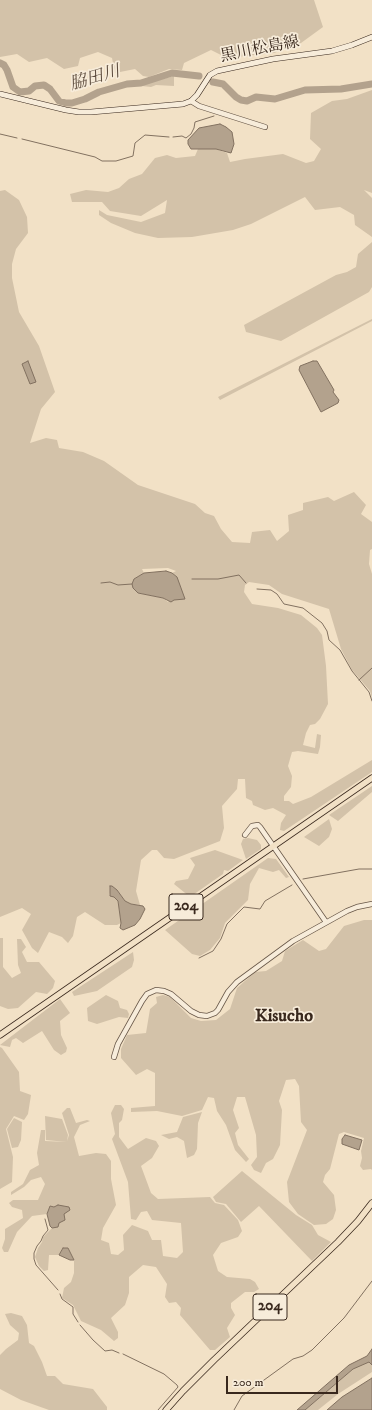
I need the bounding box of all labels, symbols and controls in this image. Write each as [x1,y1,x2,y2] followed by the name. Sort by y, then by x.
[219,33,301,67] street label: 黒川松島線
[68,62,122,96] water label: 脇田川
[169,894,203,920] road number: 204
[255,1006,313,1028] district label: Kisucho
[253,1294,287,1320] road number: 204
[228,1368,340,1394] scale bar
[233,1375,263,1390] text: 200 m

